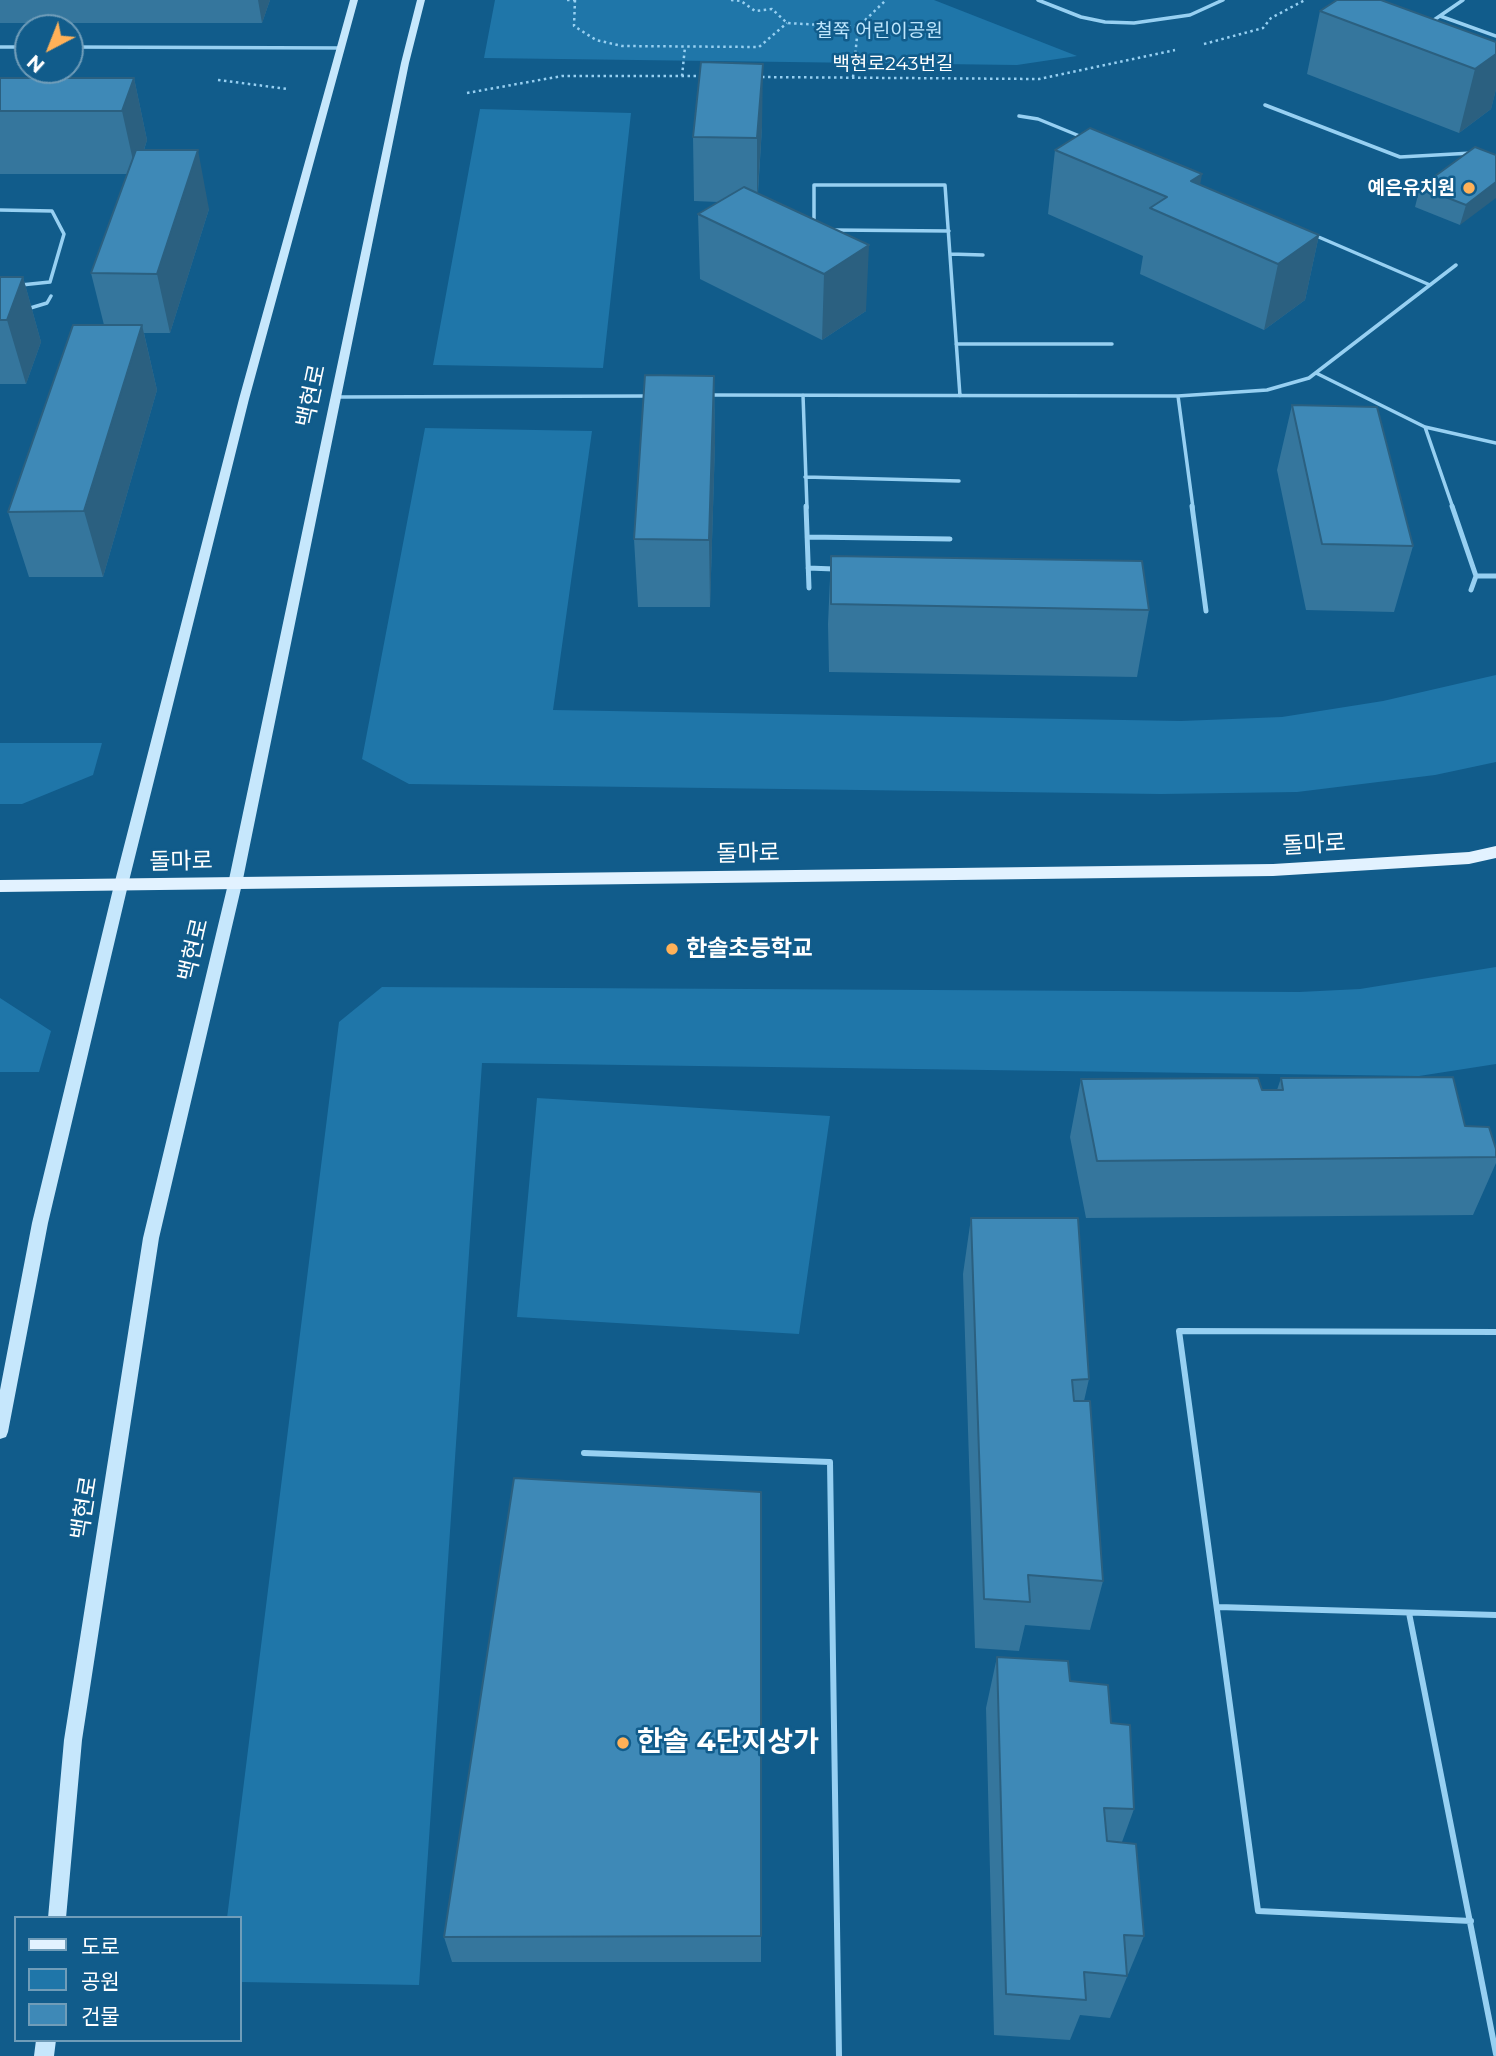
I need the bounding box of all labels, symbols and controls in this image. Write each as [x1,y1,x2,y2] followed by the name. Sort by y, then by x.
[14,14,84,84] north arrow
[815,20,943,42] park label: 철쭉 어린이공원
[23,50,49,77] text: N
[833,53,953,75] street label: 백현로243번길
[1368,177,1455,199] place label: 예은유치원
[1461,180,1477,196] marker: 예은유치원
[292,362,332,430] street label: 백현로
[1282,830,1346,860] street label: 돌마로
[716,840,780,868] street label: 돌마로
[149,848,213,876] street label: 돌마로
[173,916,215,984] street label: 백현로
[686,935,813,963] place label: 한솔초등학교
[664,941,680,957] marker: 한솔초등학교
[66,1474,104,1542] street label: 백현로
[637,1726,819,1760] place label: 한솔 4단지상가
[615,1735,631,1751] marker: 한솔 4단지상가
[14,1916,242,2042] legend
[81,1934,120,1959] text: 도로
[81,1969,120,1994] text: 공원
[81,2004,120,2029] text: 건물

